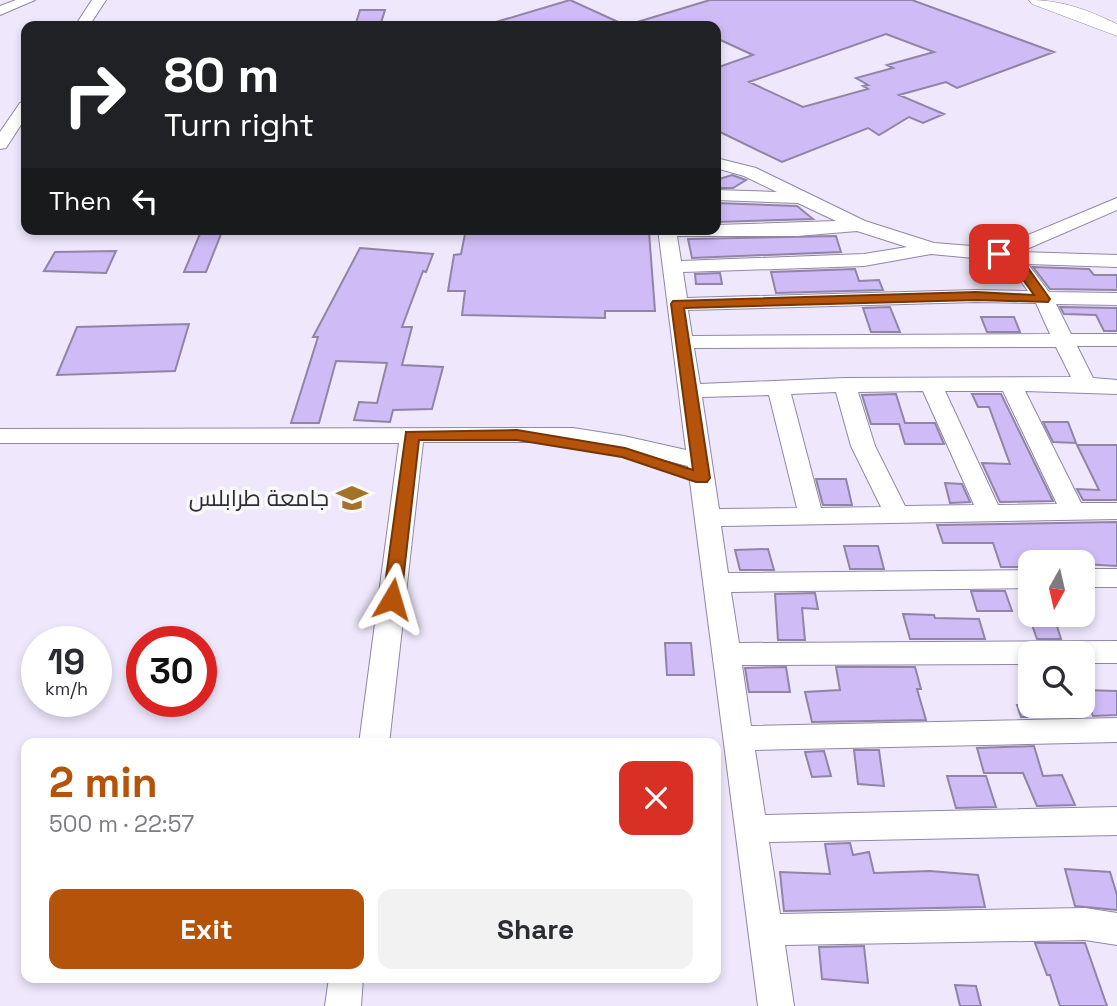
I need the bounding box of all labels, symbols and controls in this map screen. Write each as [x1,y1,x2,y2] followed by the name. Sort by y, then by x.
[164,44,279,106] text: 80 m
[49,49,140,140] icon: right
[164,105,314,145] text: Turn right
[126,182,164,220] icon: left
[49,184,112,218] text: Then
[969,224,1029,284] pin
[980,235,1018,273] icon: arrive
[335,481,369,515] school or university icon: جامعة طرابلس
[189,483,329,513] place label: جامعة طرابلس
[1018,550,1096,626] north arrow
[1018,550,1095,718] map controls
[355,562,429,636] position arrow
[126,626,217,717] speed limit sign: 30
[48,640,85,684] text: 19
[1018,641,1095,718] button: search
[45,677,88,700] text: km/h
[49,756,158,809] text: 2 min
[619,761,693,835] button: close
[49,809,194,839] text: 500 m · 22:57
[49,889,364,969] button: Exit
[378,889,693,969] button: Share

